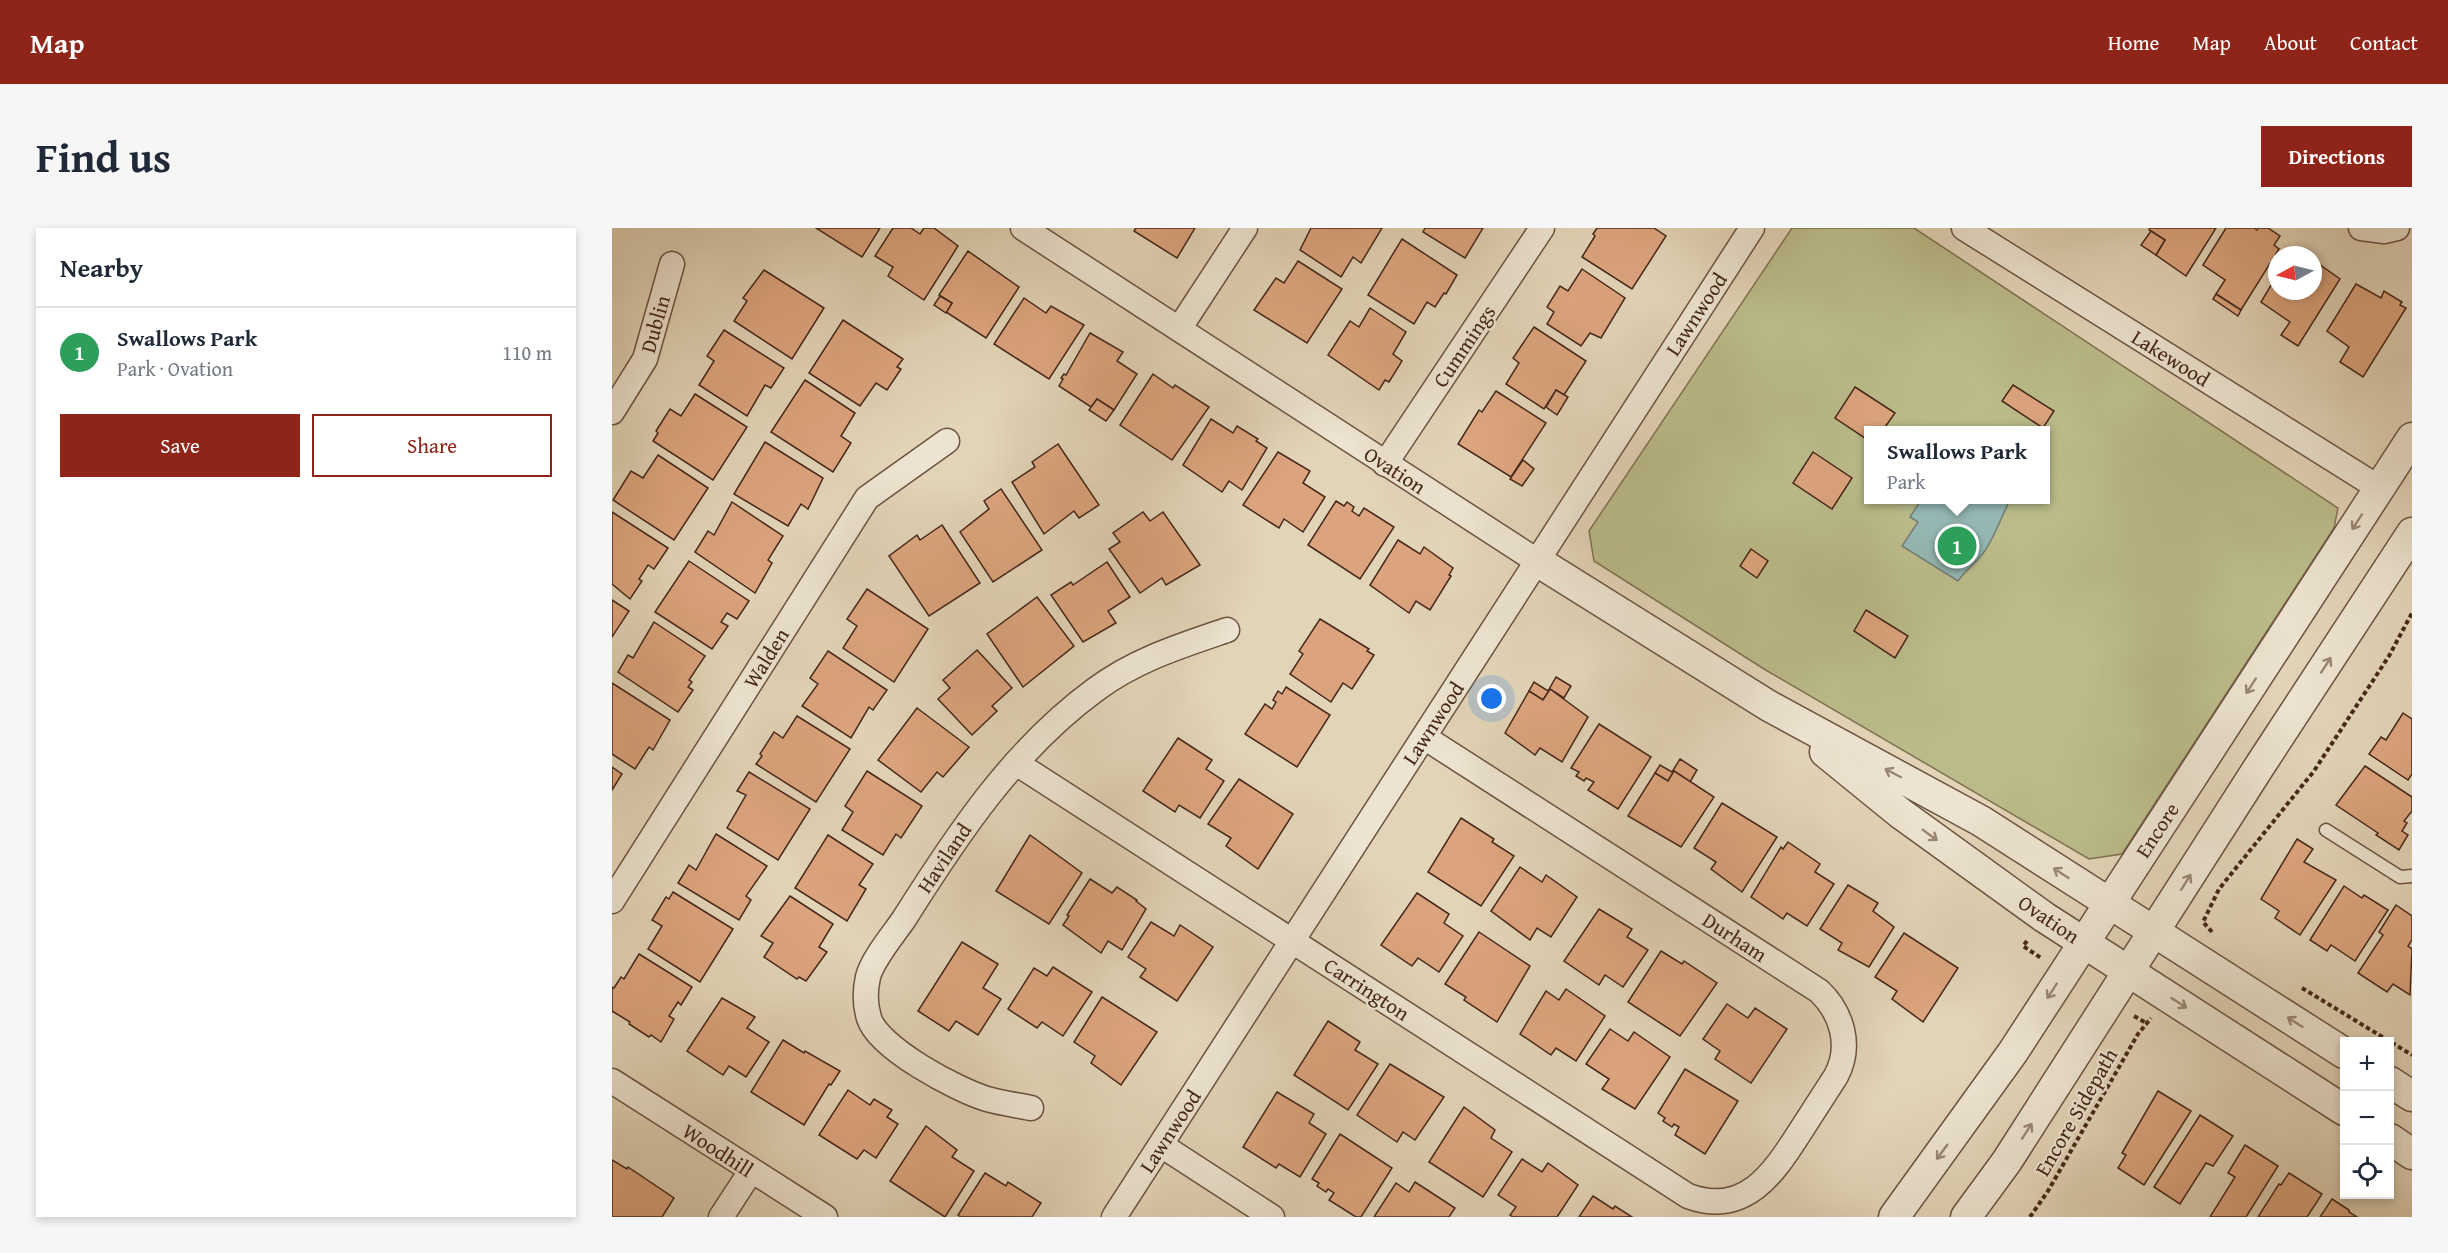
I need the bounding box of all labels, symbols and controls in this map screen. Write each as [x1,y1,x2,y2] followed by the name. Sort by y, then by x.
[30,22,84,63] text: Map
[2108,27,2159,58] text: Home
[2192,27,2231,58] text: Map
[2264,27,2317,58] text: About
[2350,27,2418,58] text: Contact
[36,126,171,187] text: Find us
[2261,126,2412,187] button: Directions
[2268,246,2322,300] north arrow
[60,248,143,287] text: Nearby
[1657,266,1735,362] street label: Lawnwood
[632,291,678,356] street label: Dublin
[1425,299,1503,393] street label: Cummings
[117,322,257,354] text: Swallows Park
[2126,322,2217,395] street label: Lakewood
[74,338,85,367] text: 1
[502,338,552,367] text: 110 m
[117,354,233,383] text: Park · Ovation
[60,414,300,477] button: Save
[312,414,552,477] button: Share
[1864,426,2050,504] popup
[1887,435,2027,467] text: Swallows Park
[1358,438,1432,502] street label: Ovation
[1887,467,1926,496] text: Park
[2351,513,2363,530] one-way arrow
[1938,524,1976,568] pin: 1
[735,622,797,694] street label: Walden
[2319,657,2332,674] one-way arrow
[1394,675,1472,771] street label: Lawnwood
[2245,677,2257,693] one-way arrow
[1477,684,1506,713] your location
[1884,767,1902,778] one-way arrow
[2127,796,2187,864] street label: Encore
[909,816,979,899] street label: Haviland
[1921,828,1937,841] one-way arrow
[2052,866,2069,879] one-way arrow
[2180,875,2192,891] one-way arrow
[2012,887,2086,951] street label: Ovation
[1697,904,1773,970] street label: Durham
[1318,950,1416,1028] street label: Carrington
[2046,982,2058,999] one-way arrow
[2170,997,2187,1009] one-way arrow
[2287,1015,2304,1027] one-way arrow
[2340,1037,2394,1199] map controls
[2340,1037,2394,1091] button: +
[2027,1042,2125,1182] street label: Encore Sidepath
[1131,1083,1209,1179] street label: Lawnwood
[2340,1091,2394,1145] button: −
[676,1115,760,1185] street label: Woodhill
[2021,1123,2033,1140] one-way arrow
[1936,1143,1948,1159] one-way arrow
[2340,1145,2394,1199] button: locate

